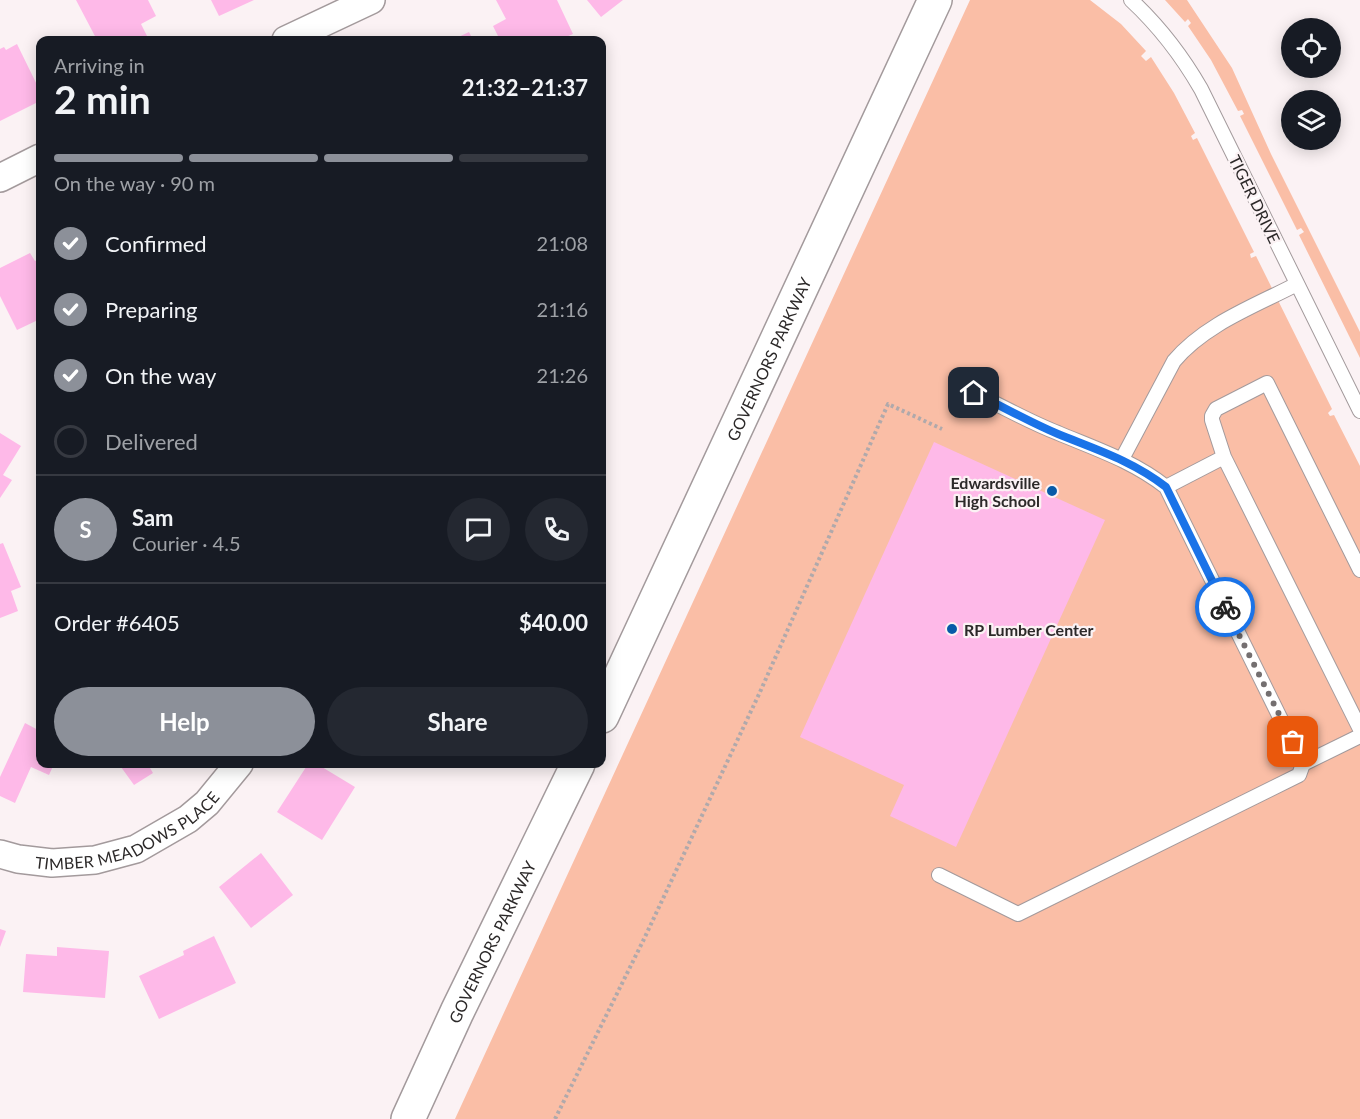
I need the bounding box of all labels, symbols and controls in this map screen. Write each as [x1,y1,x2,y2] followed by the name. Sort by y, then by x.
[1281,18,1341,150] map controls
[1281,18,1341,78] button: locate
[54,53,145,77] text: Arriving in
[462,74,588,101] text: 21:32–21:37
[54,76,151,122] text: 2 min
[1281,90,1341,150] button: layers
[1225,152,1285,246] street label: TIGER DRIVE
[54,171,215,195] text: On the way · 90 m
[54,227,87,260] icon: check
[105,230,207,257] text: Confirmed
[537,231,588,255] text: 21:08
[722,274,814,443] street label: GOVERNORS PARKWAY
[54,293,87,326] icon: check
[105,296,197,323] text: Preparing
[537,297,588,321] text: 21:16
[54,359,87,392] icon: check
[105,362,216,389] text: On the way
[537,363,588,387] text: 21:26
[948,367,999,418] pin
[957,376,990,409] icon: home
[105,428,198,455] text: Delivered
[950,473,1040,510] place label: Edwardsville High School
[1045,484,1059,498] marker: Edwardsville High School
[447,498,510,561] button: chat
[525,498,588,561] button: phone
[132,504,174,531] text: Sam
[79,516,92,543] text: S
[132,531,241,555] text: Courier · 4.5
[1195,577,1255,637] courier
[1209,591,1242,624] icon: bike
[54,609,180,636] text: Order #6405
[519,609,588,636] text: $40.00
[964,620,1093,639] place label: RP Lumber Center
[945,622,959,636] marker: RP Lumber Center
[54,687,315,756] button: Help
[327,687,588,756] button: Share
[1267,716,1318,767] pin
[1276,725,1309,758] icon: bag
[34,787,222,873] street label: TIMBER MEADOWS PLACE
[444,857,539,1026] street label: GOVERNORS PARKWAY

